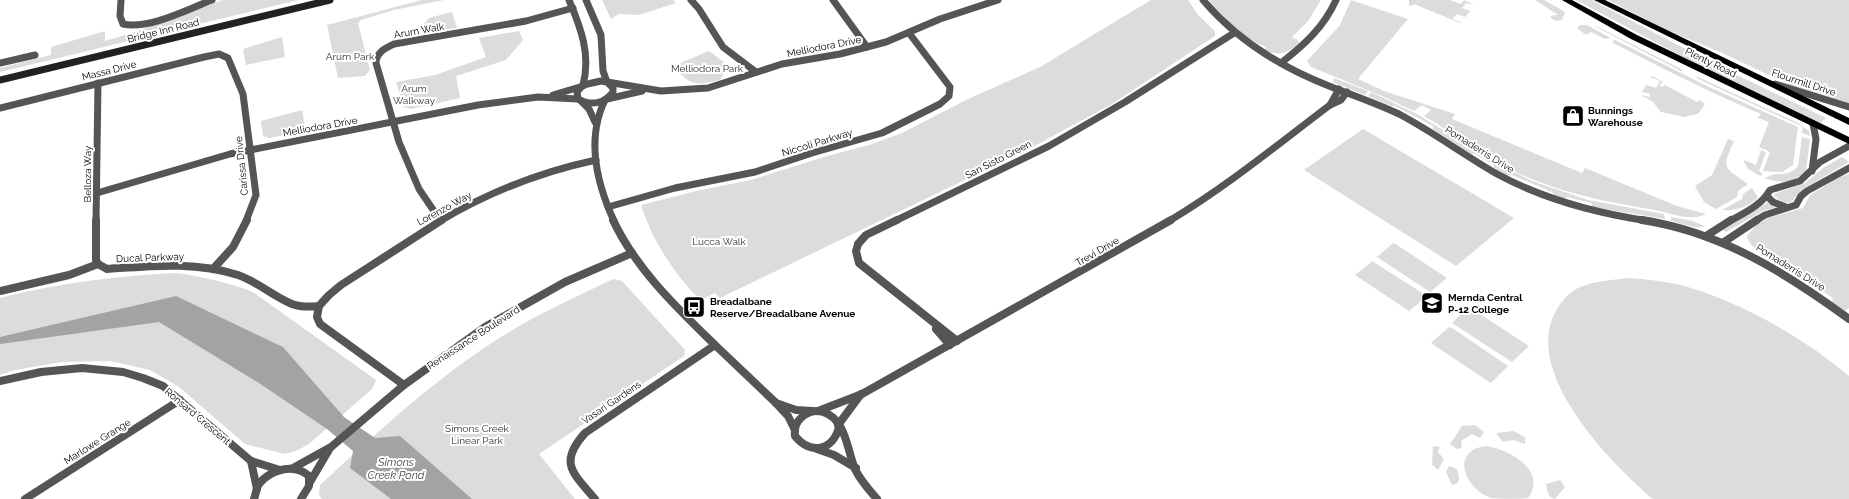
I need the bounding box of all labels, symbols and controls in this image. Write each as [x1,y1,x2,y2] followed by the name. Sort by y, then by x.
[126,16,200,45] street label: Bridge Inn Road
[393,21,446,40] street label: Arum Walk
[786,34,862,59] street label: Melliodora Drive
[1683,45,1738,80] street label: Plenty Road
[326,51,375,62] park label: Arum Park
[81,58,138,83] street label: Massa Drive
[671,63,744,74] park label: Melliodora Park
[1770,67,1837,98] street label: Flourmill Drive
[393,83,436,106] park label: Arum Walkway
[1560,103,1586,129] shop icon: Bunnings Warehouse
[1588,105,1643,128] place label: Bunnings Warehouse
[282,114,358,138] street label: Melliodora Drive
[1443,124,1516,175] street label: Pomaderris Drive
[780,126,854,158] street label: Niccoli Parkway
[233,136,250,196] street label: Carissa Drive
[963,138,1033,181] street label: San Sisto Green
[82,145,93,203] street label: Belloza Way
[415,189,474,227] street label: Lorenzo Way
[1074,235,1121,268] street label: Trevi Drive
[692,236,747,247] park label: Lucca Walk
[1754,242,1827,293] street label: Pomaderris Drive
[116,251,185,264] street label: Ducal Parkway
[1419,290,1445,316] school or university icon: Mernda Central P-12 College
[1448,292,1523,315] place label: Mernda Central P-12 College
[681,294,707,320] bus stop icon: Breadalbane Reserve/Breadalbane Avenue
[710,296,855,319] place label: Breadalbane Reserve/Breadalbane Avenue
[425,303,521,371] street label: Renaissance Boulevard
[580,378,643,426] street label: Vasari Gardens
[163,386,233,447] street label: Ronsard Crescent
[62,416,133,466] street label: Marlowe Grange
[445,423,510,446] park label: Simons Creek Linear Park
[368,456,425,482] water label: Simons Creek Pond

